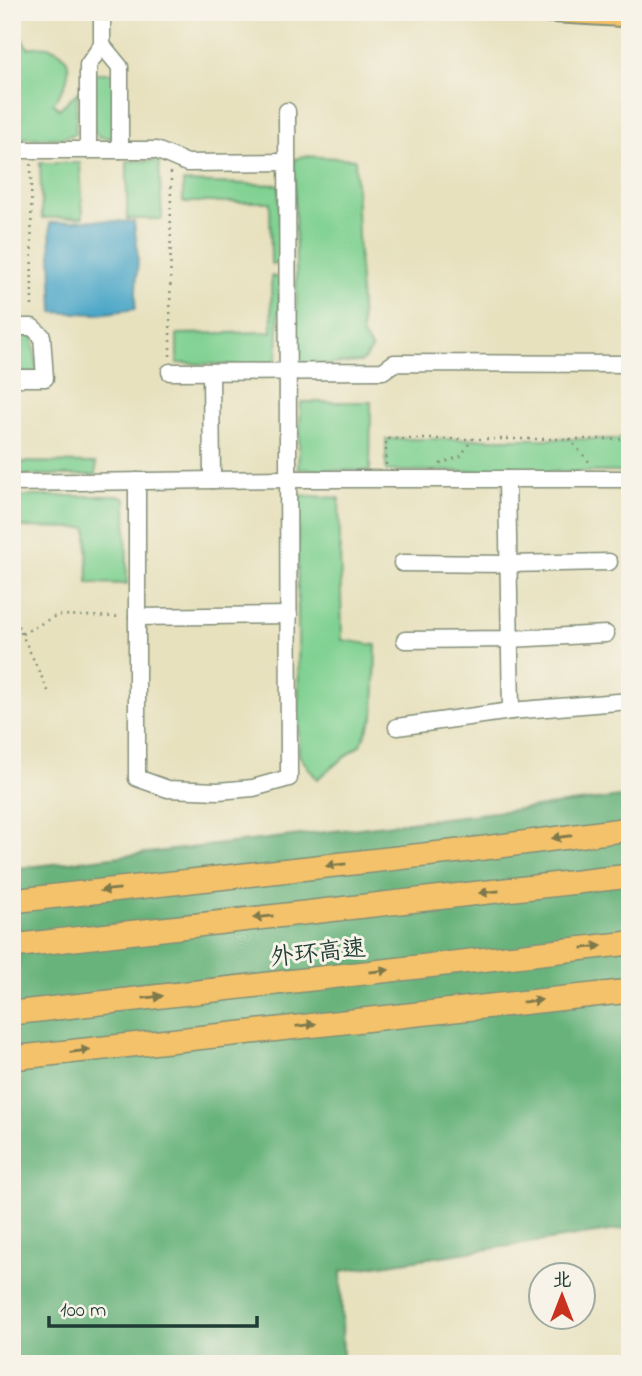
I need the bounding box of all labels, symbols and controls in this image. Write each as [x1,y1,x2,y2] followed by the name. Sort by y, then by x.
[551,832,573,843] one-way arrow
[325,859,347,870] one-way arrow
[99,885,121,896] one-way arrow
[478,887,500,898] one-way arrow
[252,912,274,923] one-way arrow
[269,932,368,977] street label: 外环高速
[581,942,603,953] one-way arrow
[368,966,390,977] one-way arrow
[142,991,164,1002] one-way arrow
[522,995,544,1006] one-way arrow
[295,1019,317,1030] one-way arrow
[69,1045,91,1056] one-way arrow
[526,1260,596,1330] north arrow
[552,1268,572,1295] text: 北
[49,1285,257,1329] scale bar
[60,1296,106,1326] text: 100 m

